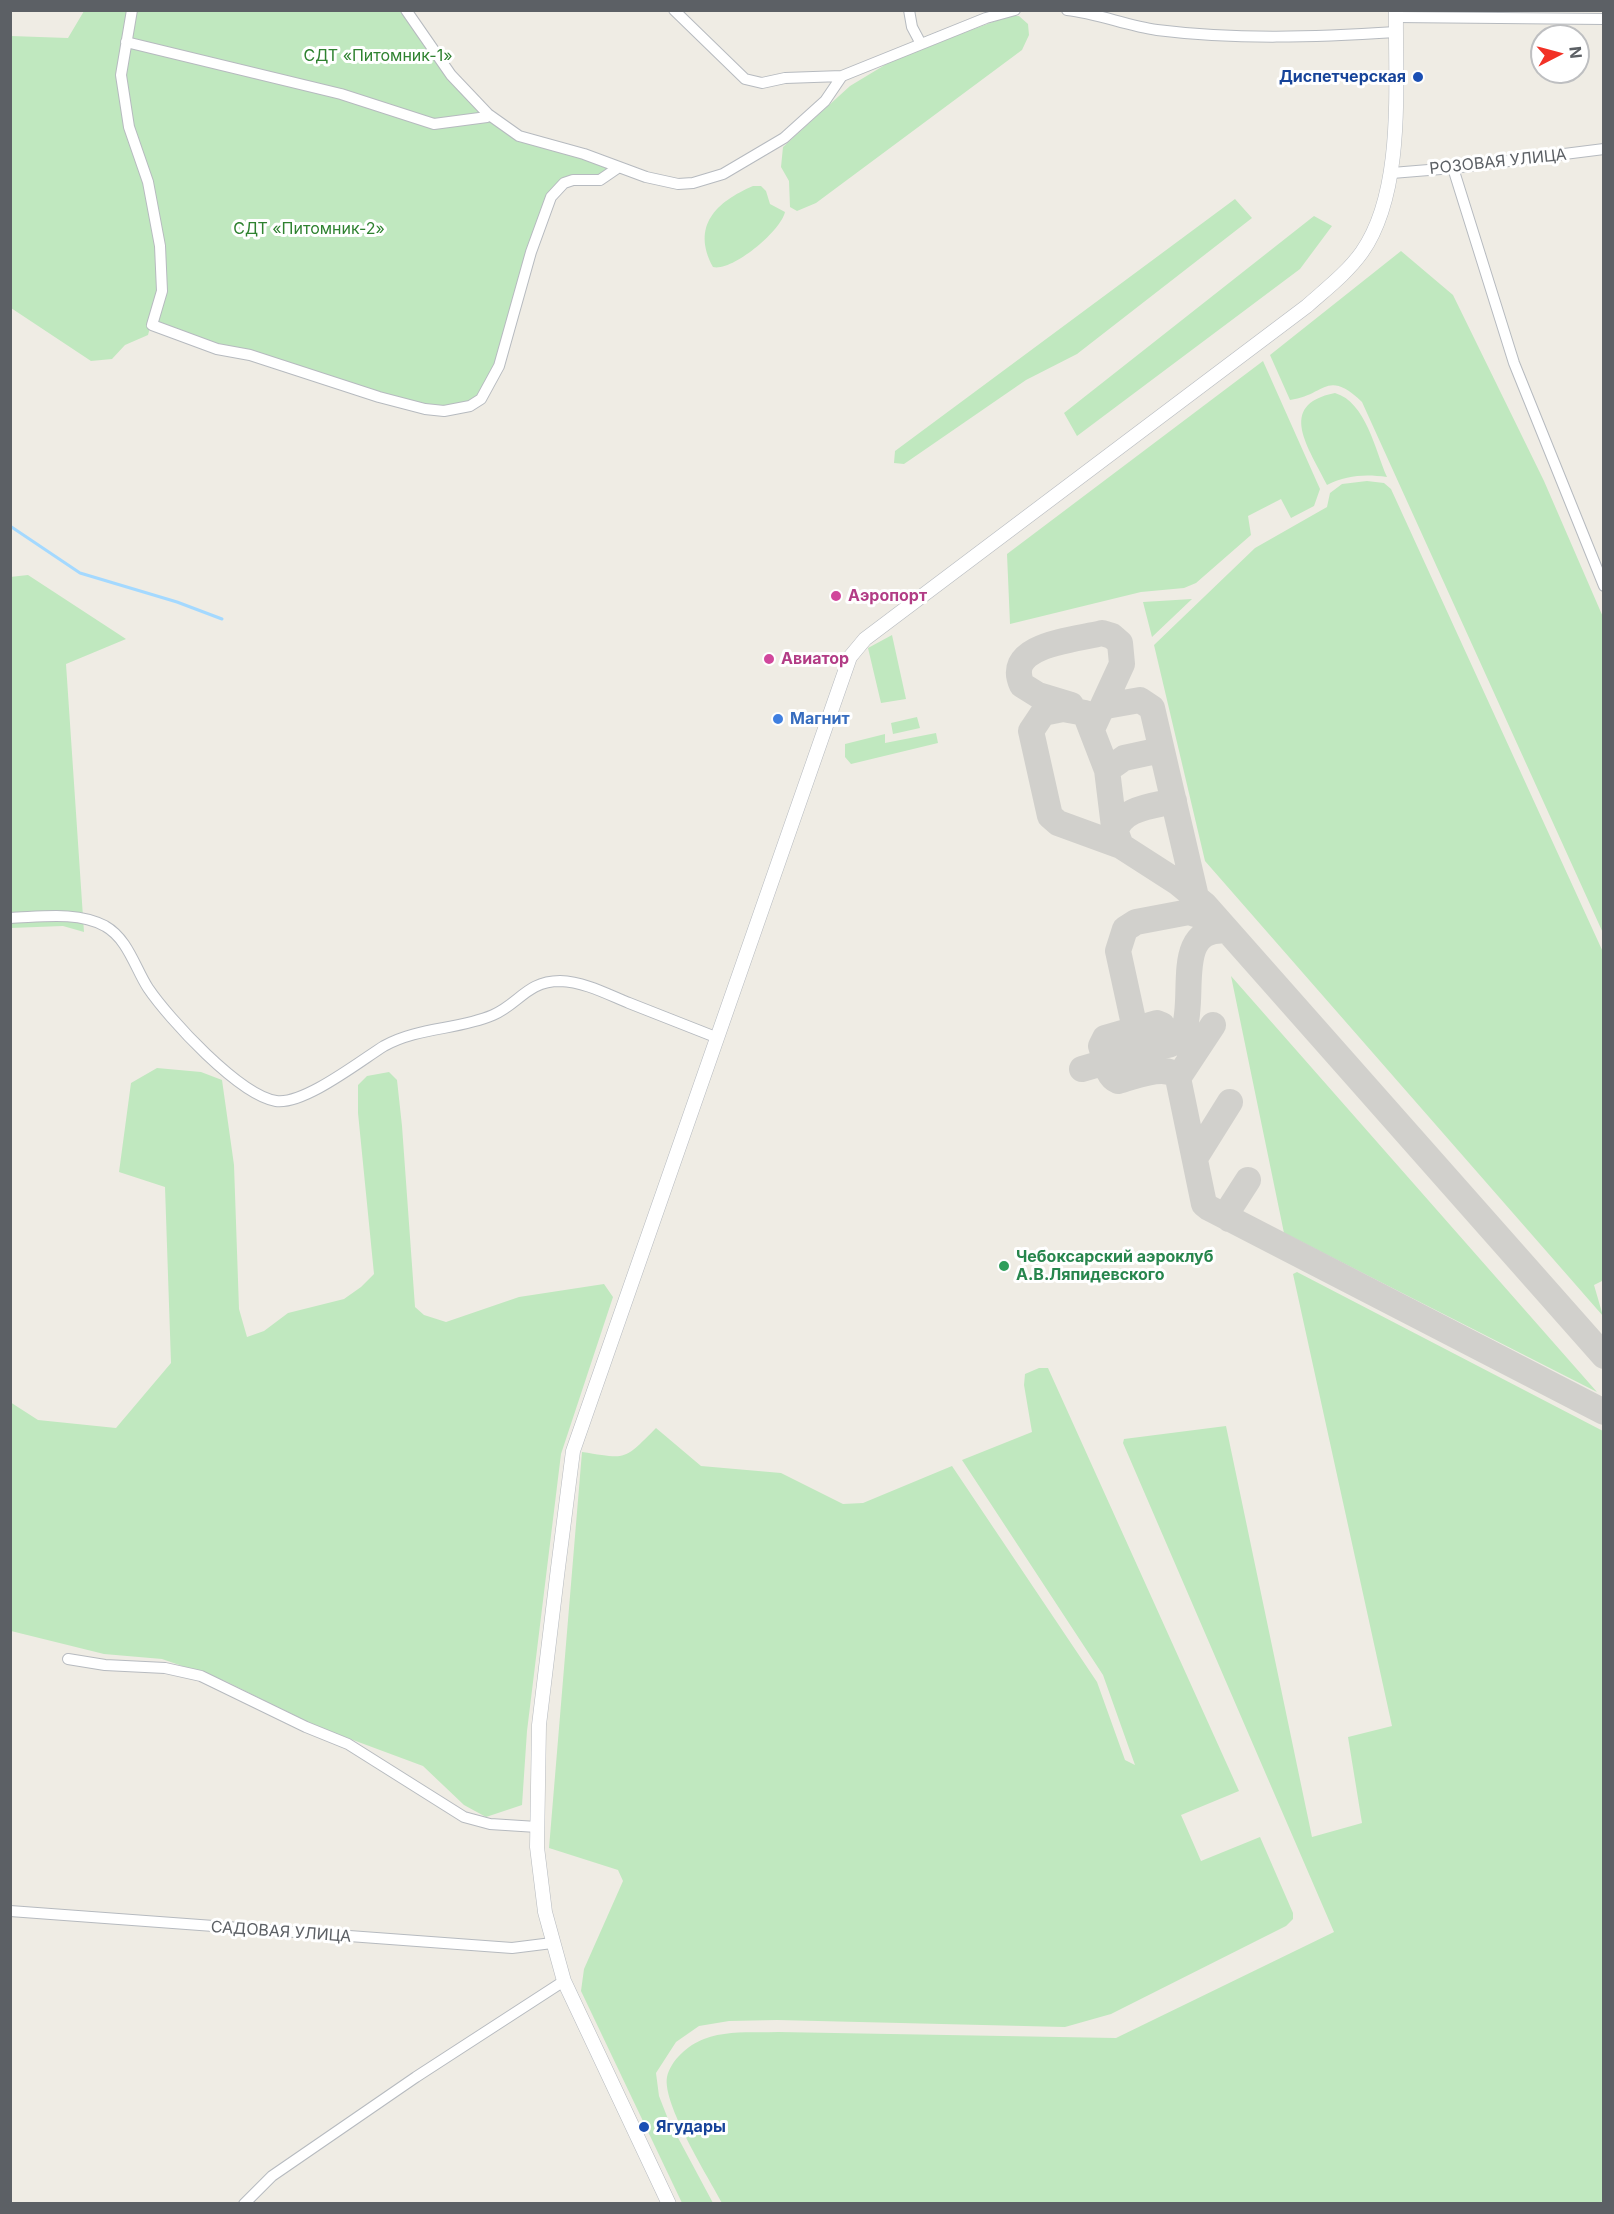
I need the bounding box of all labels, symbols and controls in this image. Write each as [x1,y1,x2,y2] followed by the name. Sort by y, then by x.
[1530,24,1590,84] north arrow
[1565,45,1586,59] text: N
[304,46,452,66] park label: СДТ «Питомник-1»
[1279,67,1406,87] place label: Диспетчерская
[1411,70,1425,84] marker: Диспетчерская
[1429,145,1567,179] street label: РОЗОВАЯ УЛИЦА
[233,219,385,239] park label: СДТ «Питомник-2»
[848,586,927,606] place label: Аэропорт
[829,589,843,603] marker: Аэропорт
[781,649,849,669] place label: Авиатор
[762,652,776,666] marker: Авиатор
[790,709,850,729] place label: Магнит
[771,712,785,726] marker: Магнит
[1016,1247,1213,1285] place label: Чебоксарский аэроклуб А.В.Ляпидевского
[997,1259,1011,1273] marker: Чебоксарский аэроклуб А.В.Ляпидевского
[210,1918,352,1946] street label: САДОВАЯ УЛИЦА
[656,2117,726,2137] place label: Ягудары
[637,2120,651,2134] marker: Ягудары

